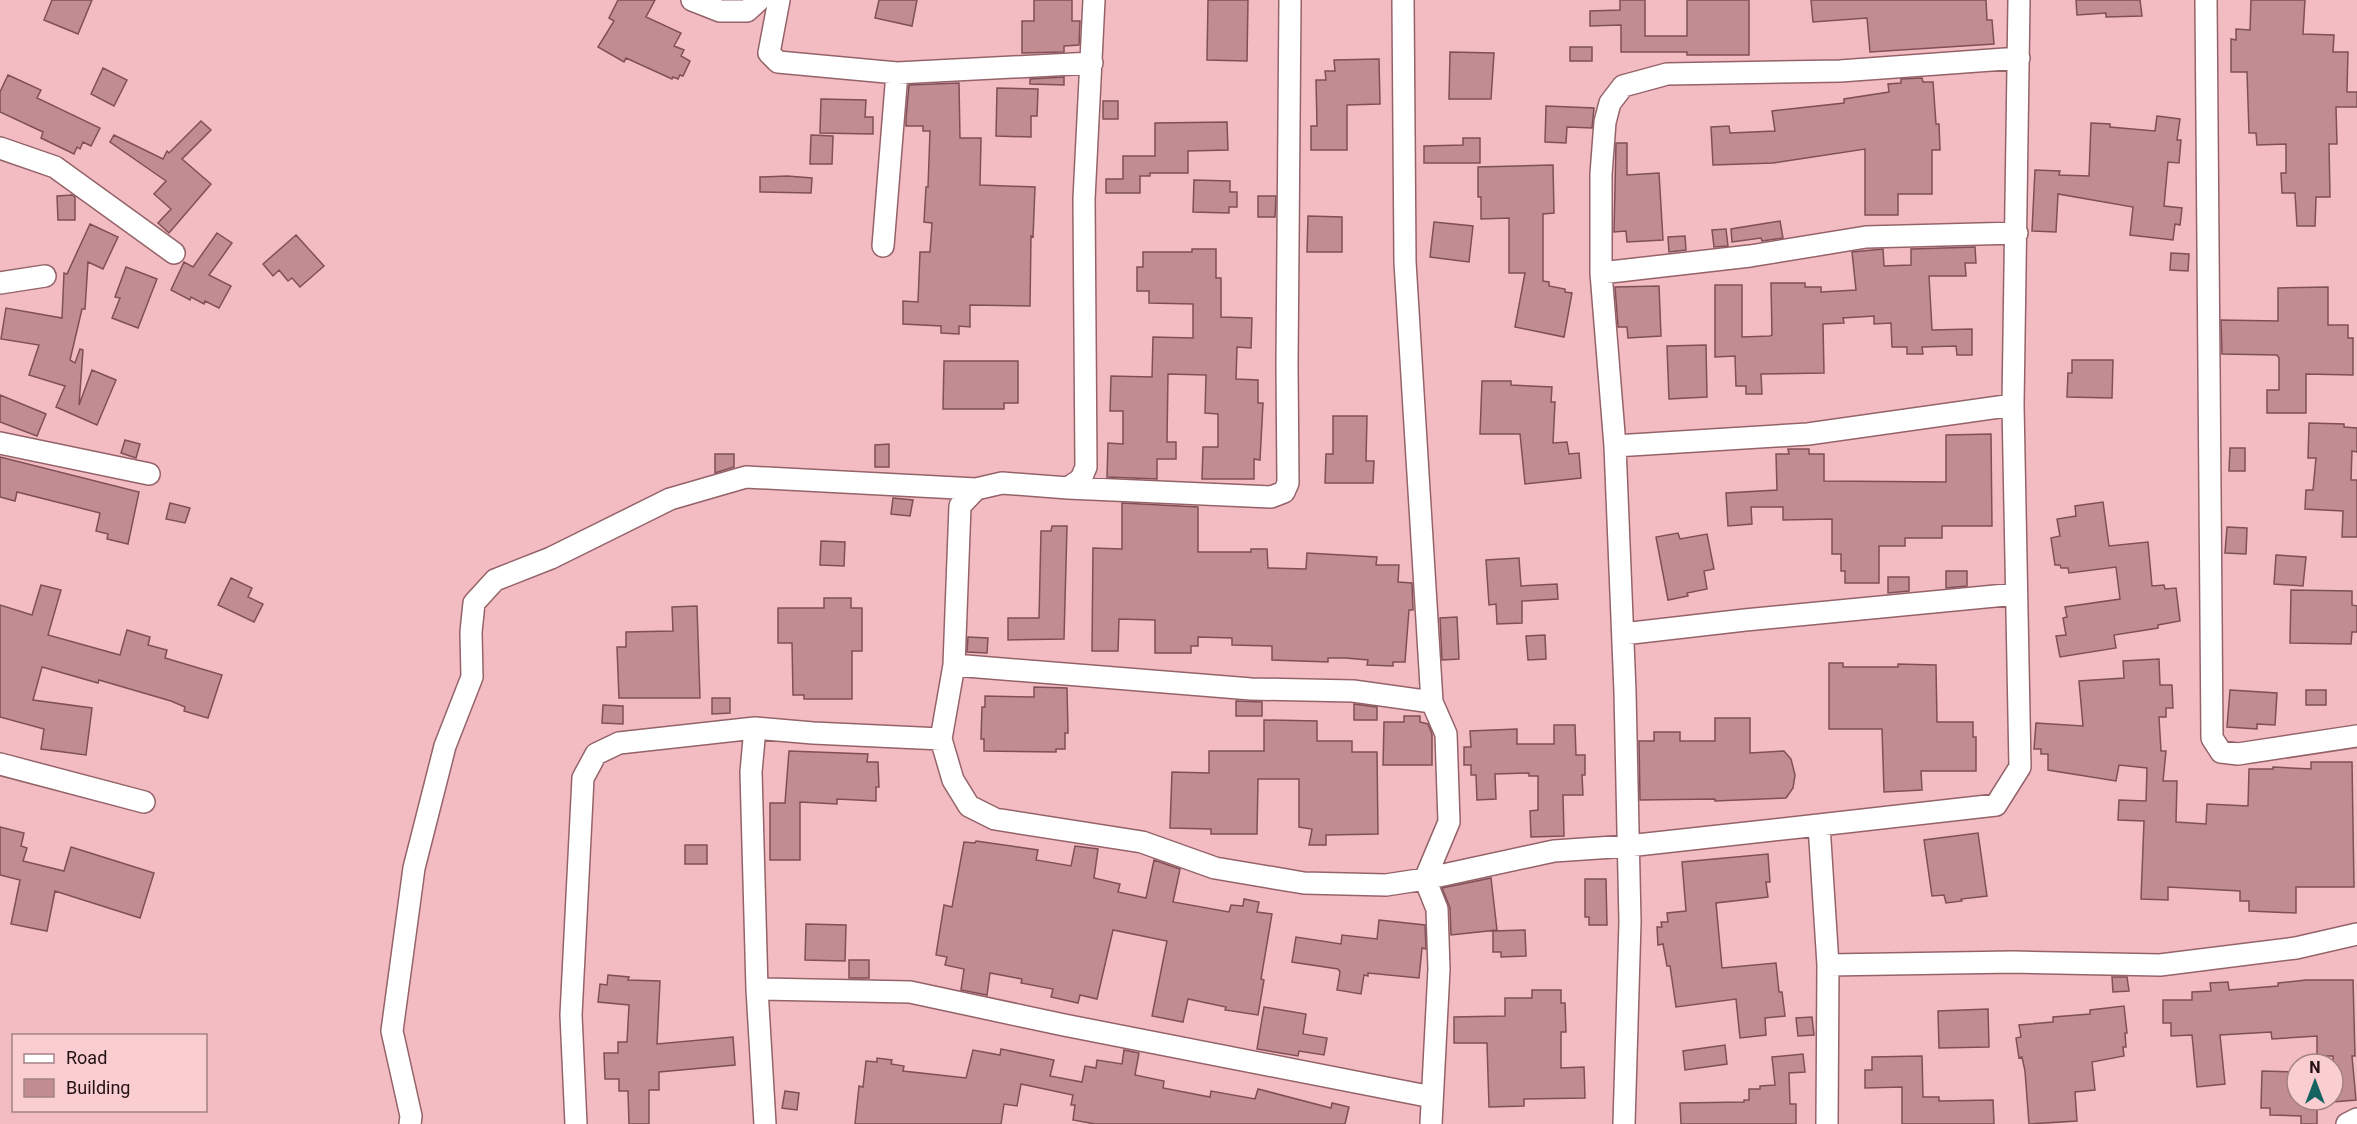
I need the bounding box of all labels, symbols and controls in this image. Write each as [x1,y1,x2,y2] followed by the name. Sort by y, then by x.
[12,1034,207,1112] legend
[66,1047,107,1068] text: Road
[2285,1052,2345,1112] north arrow
[2309,1058,2321,1077] text: N
[66,1077,130,1098] text: Building

